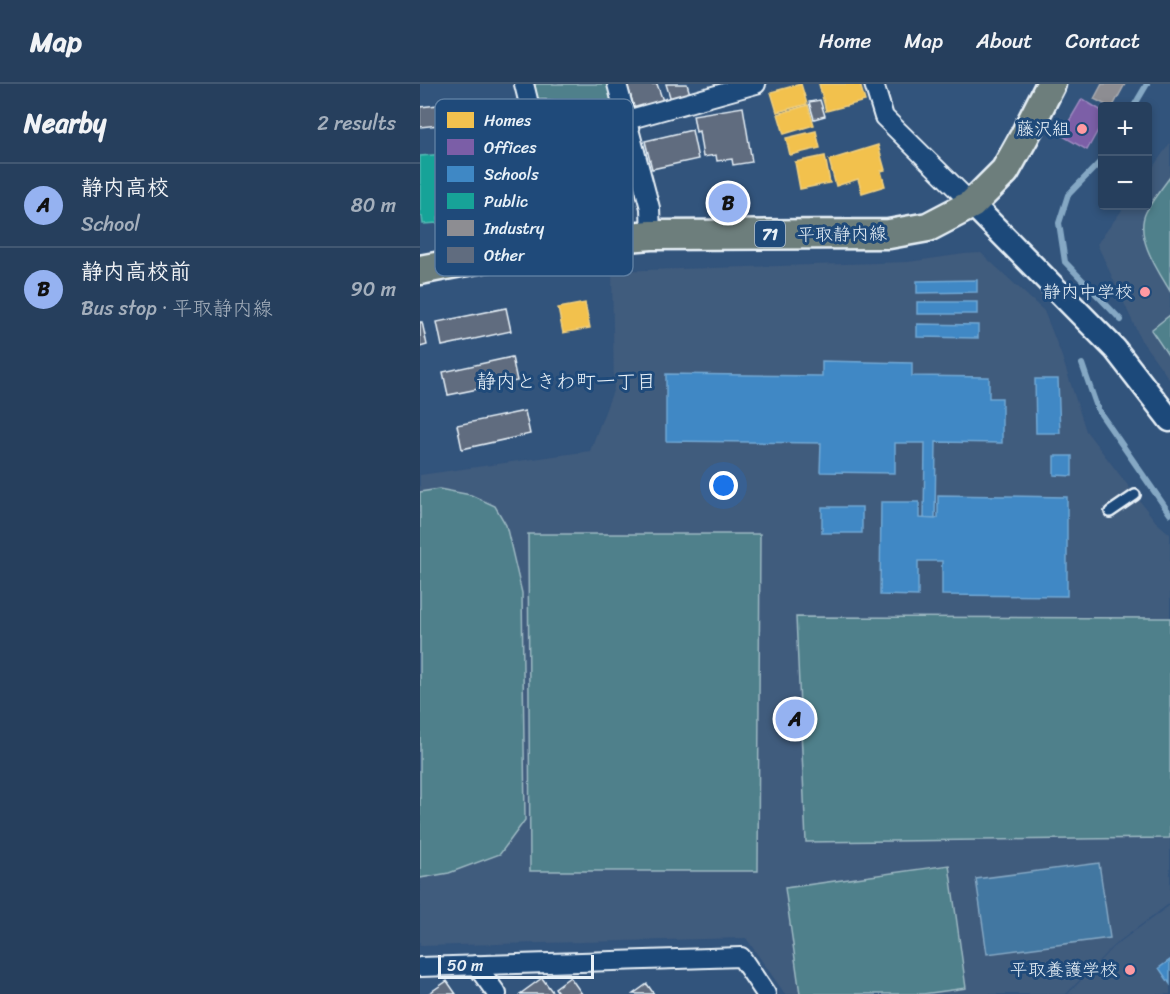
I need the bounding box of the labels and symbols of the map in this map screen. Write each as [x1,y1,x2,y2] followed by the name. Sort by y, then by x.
[435,99,633,276] legend
[484,106,532,135] text: Homes
[1016,113,1070,145] place label: 藤沢組
[1075,122,1089,136] marker: 藤沢組
[484,133,537,162] text: Offices
[484,160,539,189] text: Schools
[708,180,748,226] pin: B
[484,187,528,216] text: Public
[483,214,545,243] text: Industry
[797,217,887,251] street label: 平取静内線
[755,221,785,247] road number: 71
[484,241,526,270] text: Other
[1043,276,1133,308] place label: 静内中学校
[1138,285,1152,299] marker: 静内中学校
[476,364,656,399] district label: 静内ときわ町一丁目
[709,471,738,500] your location
[776,696,814,742] pin: A
[438,952,594,980] scale bar
[1010,954,1118,986] place label: 平取養護学校
[1123,963,1137,977] marker: 平取養護学校

